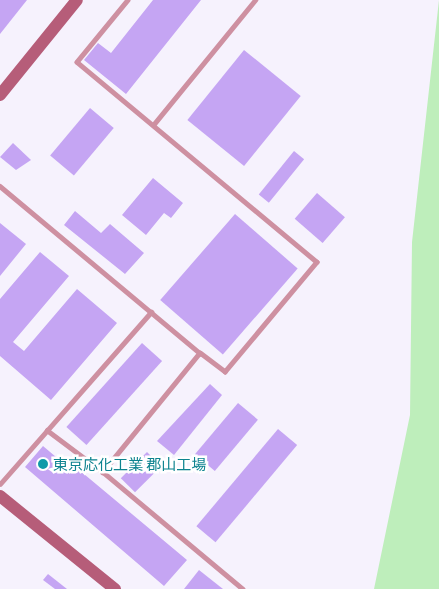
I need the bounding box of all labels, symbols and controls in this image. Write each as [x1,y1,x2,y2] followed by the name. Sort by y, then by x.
[53,455,206,473] place label: 東京応化工業 郡山工場
[37,458,49,470] marker: 東京応化工業 郡山工場

